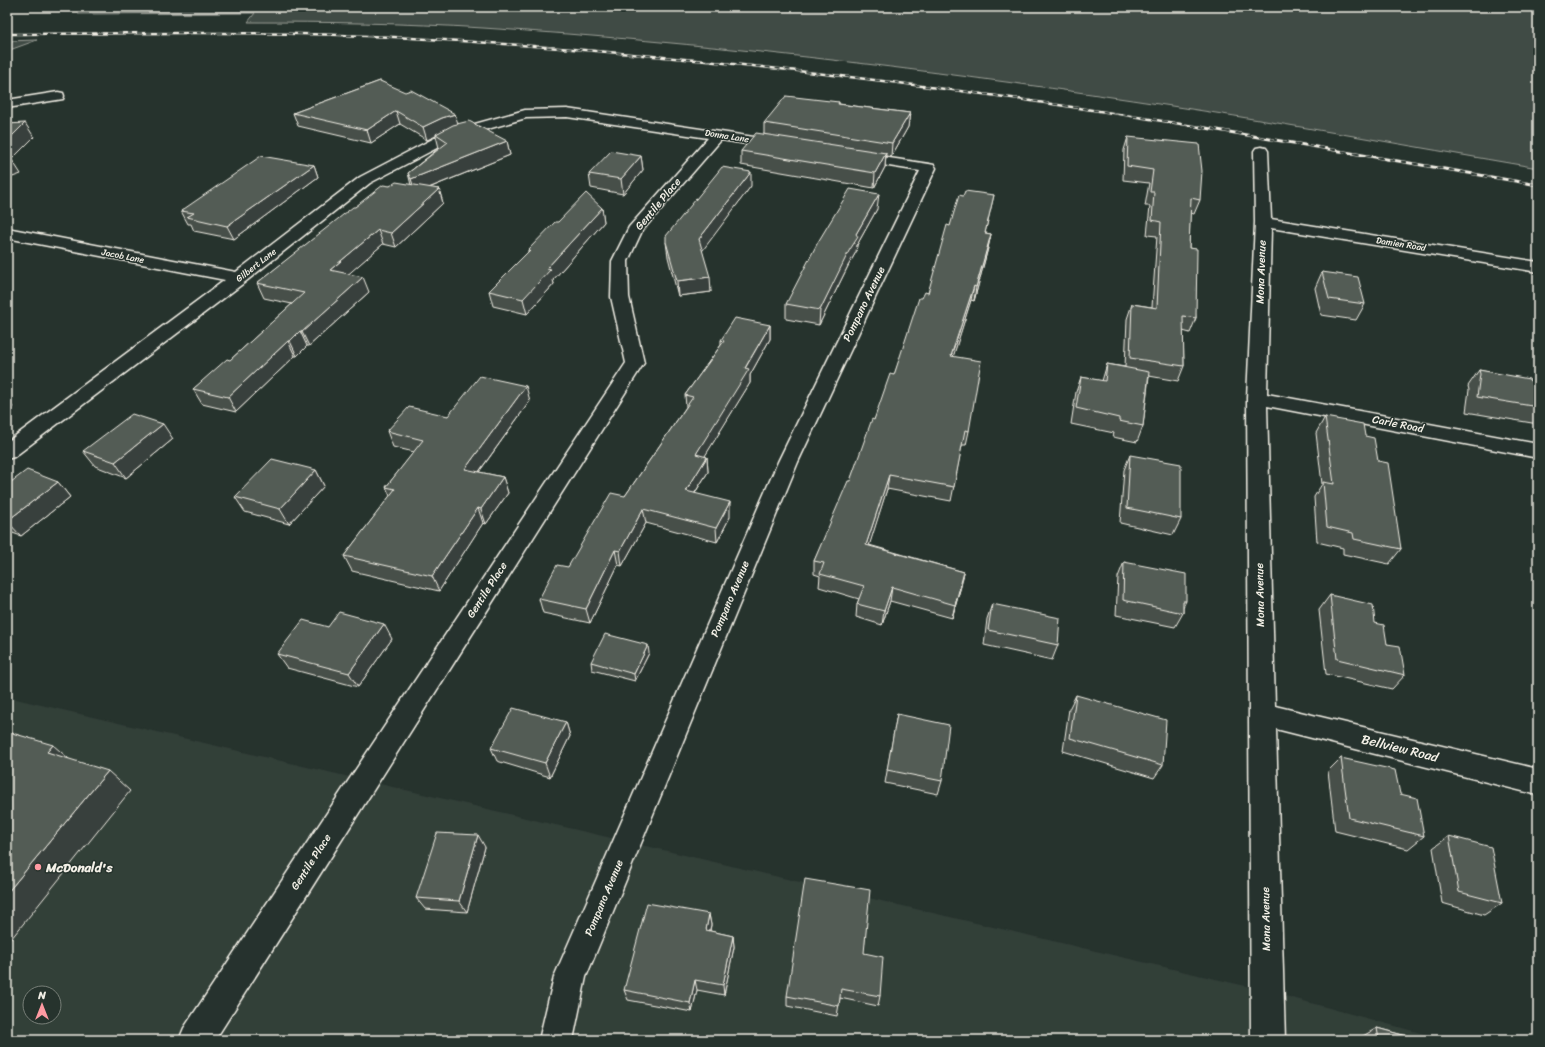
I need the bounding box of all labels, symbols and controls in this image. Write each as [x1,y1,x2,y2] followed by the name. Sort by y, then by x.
[704,125,751,147] street label: Donna Lane
[630,173,686,235] street label: Gentile Place
[1375,232,1428,256] street label: Damien Road
[1250,239,1272,304] street label: Mona Avenue
[99,244,146,268] street label: Jacob Lane
[232,244,280,286] street label: Gilbert Lane
[838,263,891,345] street label: Pompano Avenue
[1371,410,1427,439] street label: Carle Road
[705,557,755,640] street label: Pompano Avenue
[462,558,513,622] street label: Gentile Place
[1250,562,1270,627] street label: Mona Avenue
[1359,727,1442,769] street label: Bellview Road
[286,830,337,894] street label: Gentile Place
[45,856,113,879] place label: McDonald's
[579,856,629,939] street label: Pompano Avenue
[33,862,43,872] marker: McDonald's
[1256,886,1276,951] street label: Mona Avenue
[22,985,62,1025] north arrow
[37,986,46,1005] text: N

